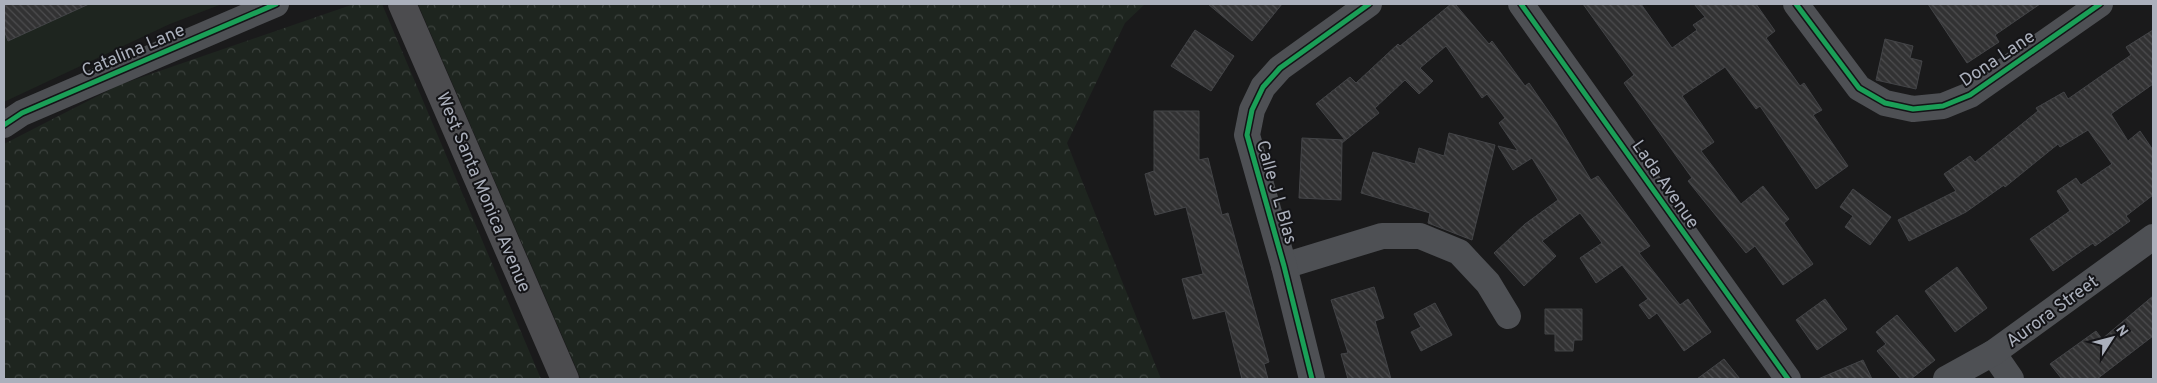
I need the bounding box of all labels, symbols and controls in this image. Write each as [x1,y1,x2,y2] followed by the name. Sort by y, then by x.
[78,19,189,83] street label: Catalina Lane
[1956,26,2040,93] street label: Dona Lane
[430,89,535,296] street label: West Santa Monica Avenue
[1626,136,1704,234] street label: Lada Avenue
[1250,138,1301,247] street label: Calle J L Blas
[2002,271,2104,353] street label: Aurora Street
[2087,313,2137,363] north arrow
[2111,322,2131,340] text: N

